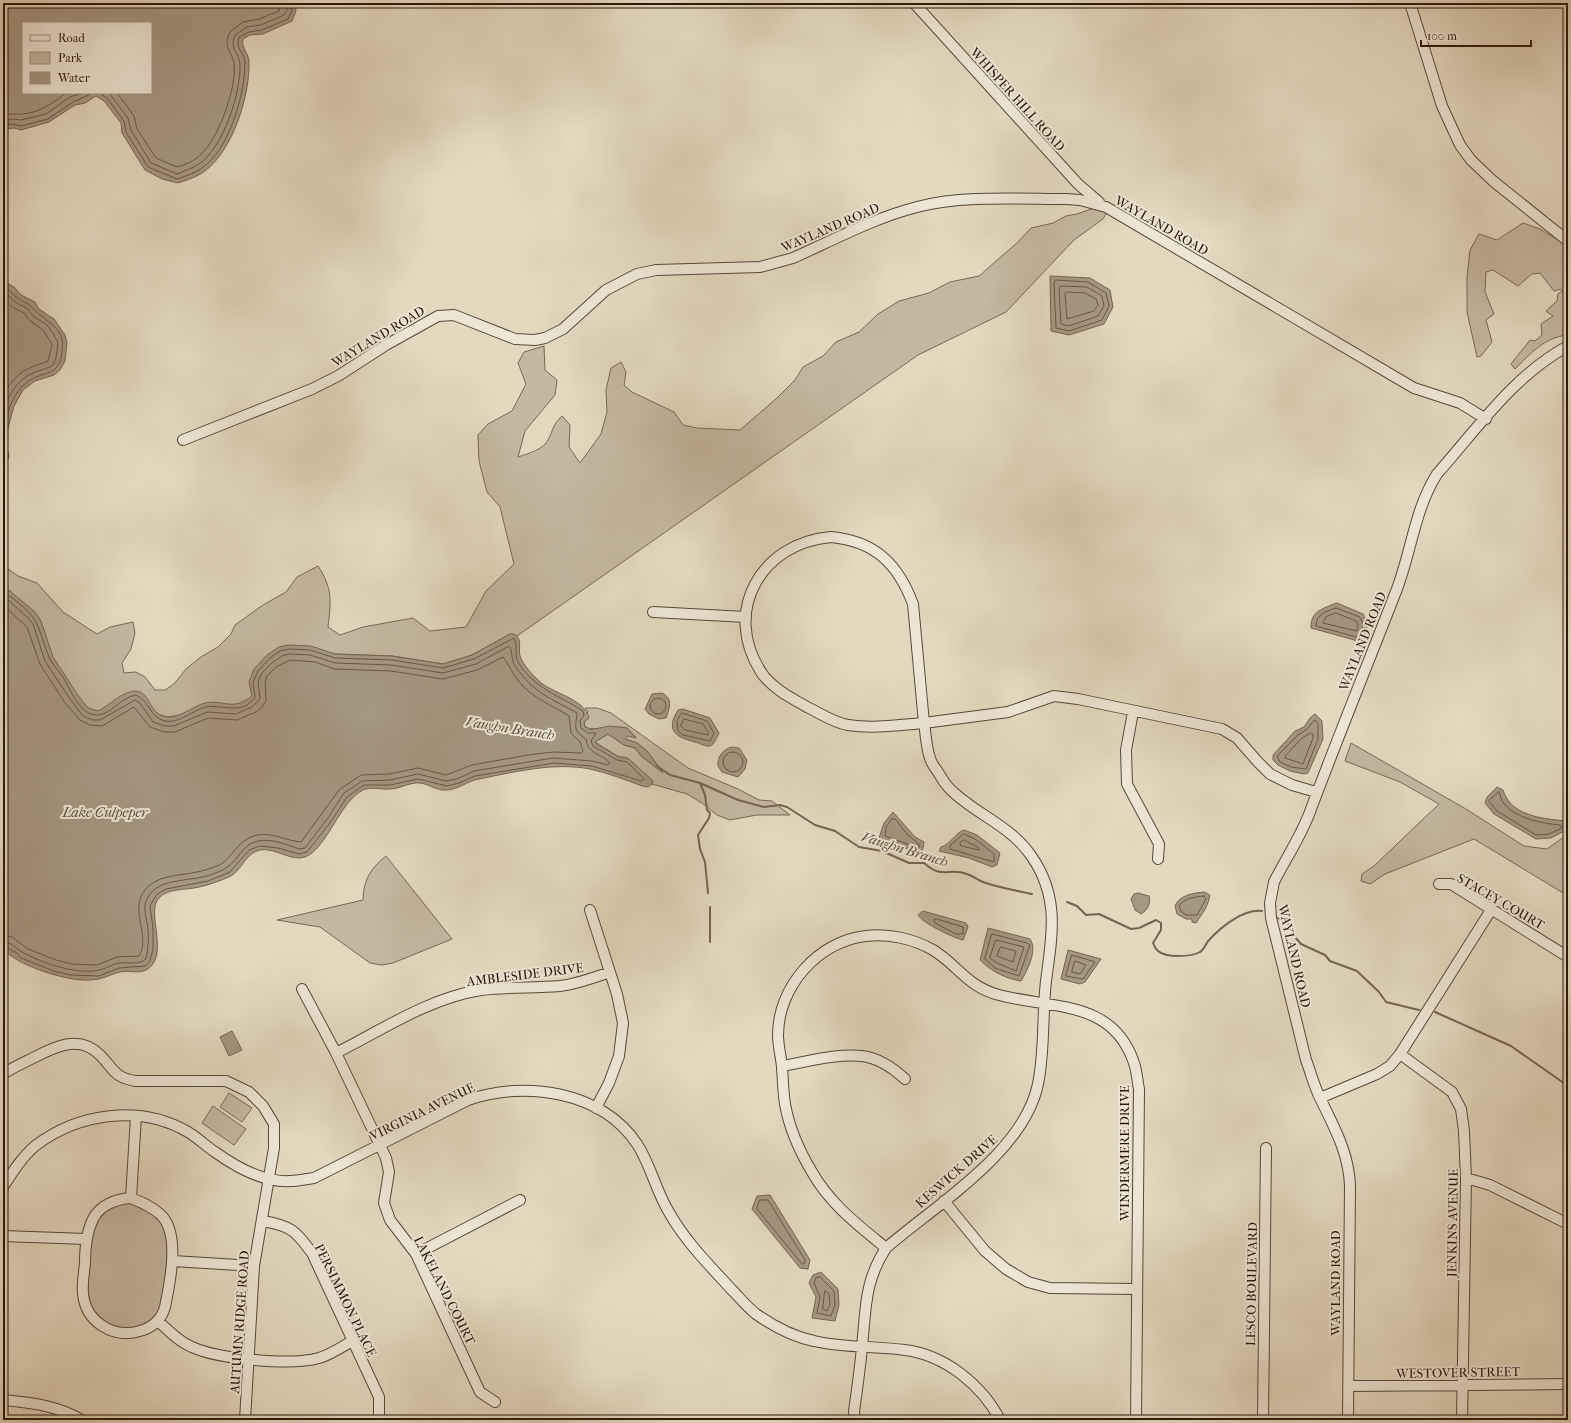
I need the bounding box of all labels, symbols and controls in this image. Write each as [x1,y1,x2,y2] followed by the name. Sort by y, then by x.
[22,22,152,94] legend
[1421,22,1531,48] scale bar
[1427,29,1457,43] text: 100 m
[58,31,85,45] text: Road
[967,44,1068,154] street label: WHISPER HILL ROAD
[58,51,83,65] text: Park
[57,71,91,85] text: Water
[1111,192,1211,258] street label: WAYLAND ROAD
[778,200,882,255] street label: WAYLAND ROAD
[328,303,427,371] street label: WAYLAND ROAD
[1335,589,1389,694] street label: WAYLAND ROAD
[464,713,556,744] water label: Vaughn Branch
[61,804,149,821] water label: Lake Culpeper
[859,828,950,871] water label: Vaughn Branch
[1454,870,1547,933] street label: STACEY COURT
[1275,902,1314,1009] street label: WAYLAND ROAD
[465,960,584,989] street label: AMBLESIDE DRIVE
[366,1079,477,1144] street label: VIRGINIA AVENUE
[1117,1085,1132,1222] street label: WINDERMERE DRIVE
[912,1132,1000,1211] street label: KESWICK DRIVE
[1444,1169,1461,1278] street label: JENKINS AVENUE
[1243,1222,1260,1346] street label: LESCO BOULEVARD
[1328,1230,1343,1337] street label: WAYLAND ROAD
[411,1233,479,1347] street label: LAKELAND COURT
[312,1241,379,1359] street label: PERSIMMON PLACE
[227,1250,252,1395] street label: AUTUMN RIDGE ROAD
[1395,1364,1521,1381] street label: WESTOVER STREET

